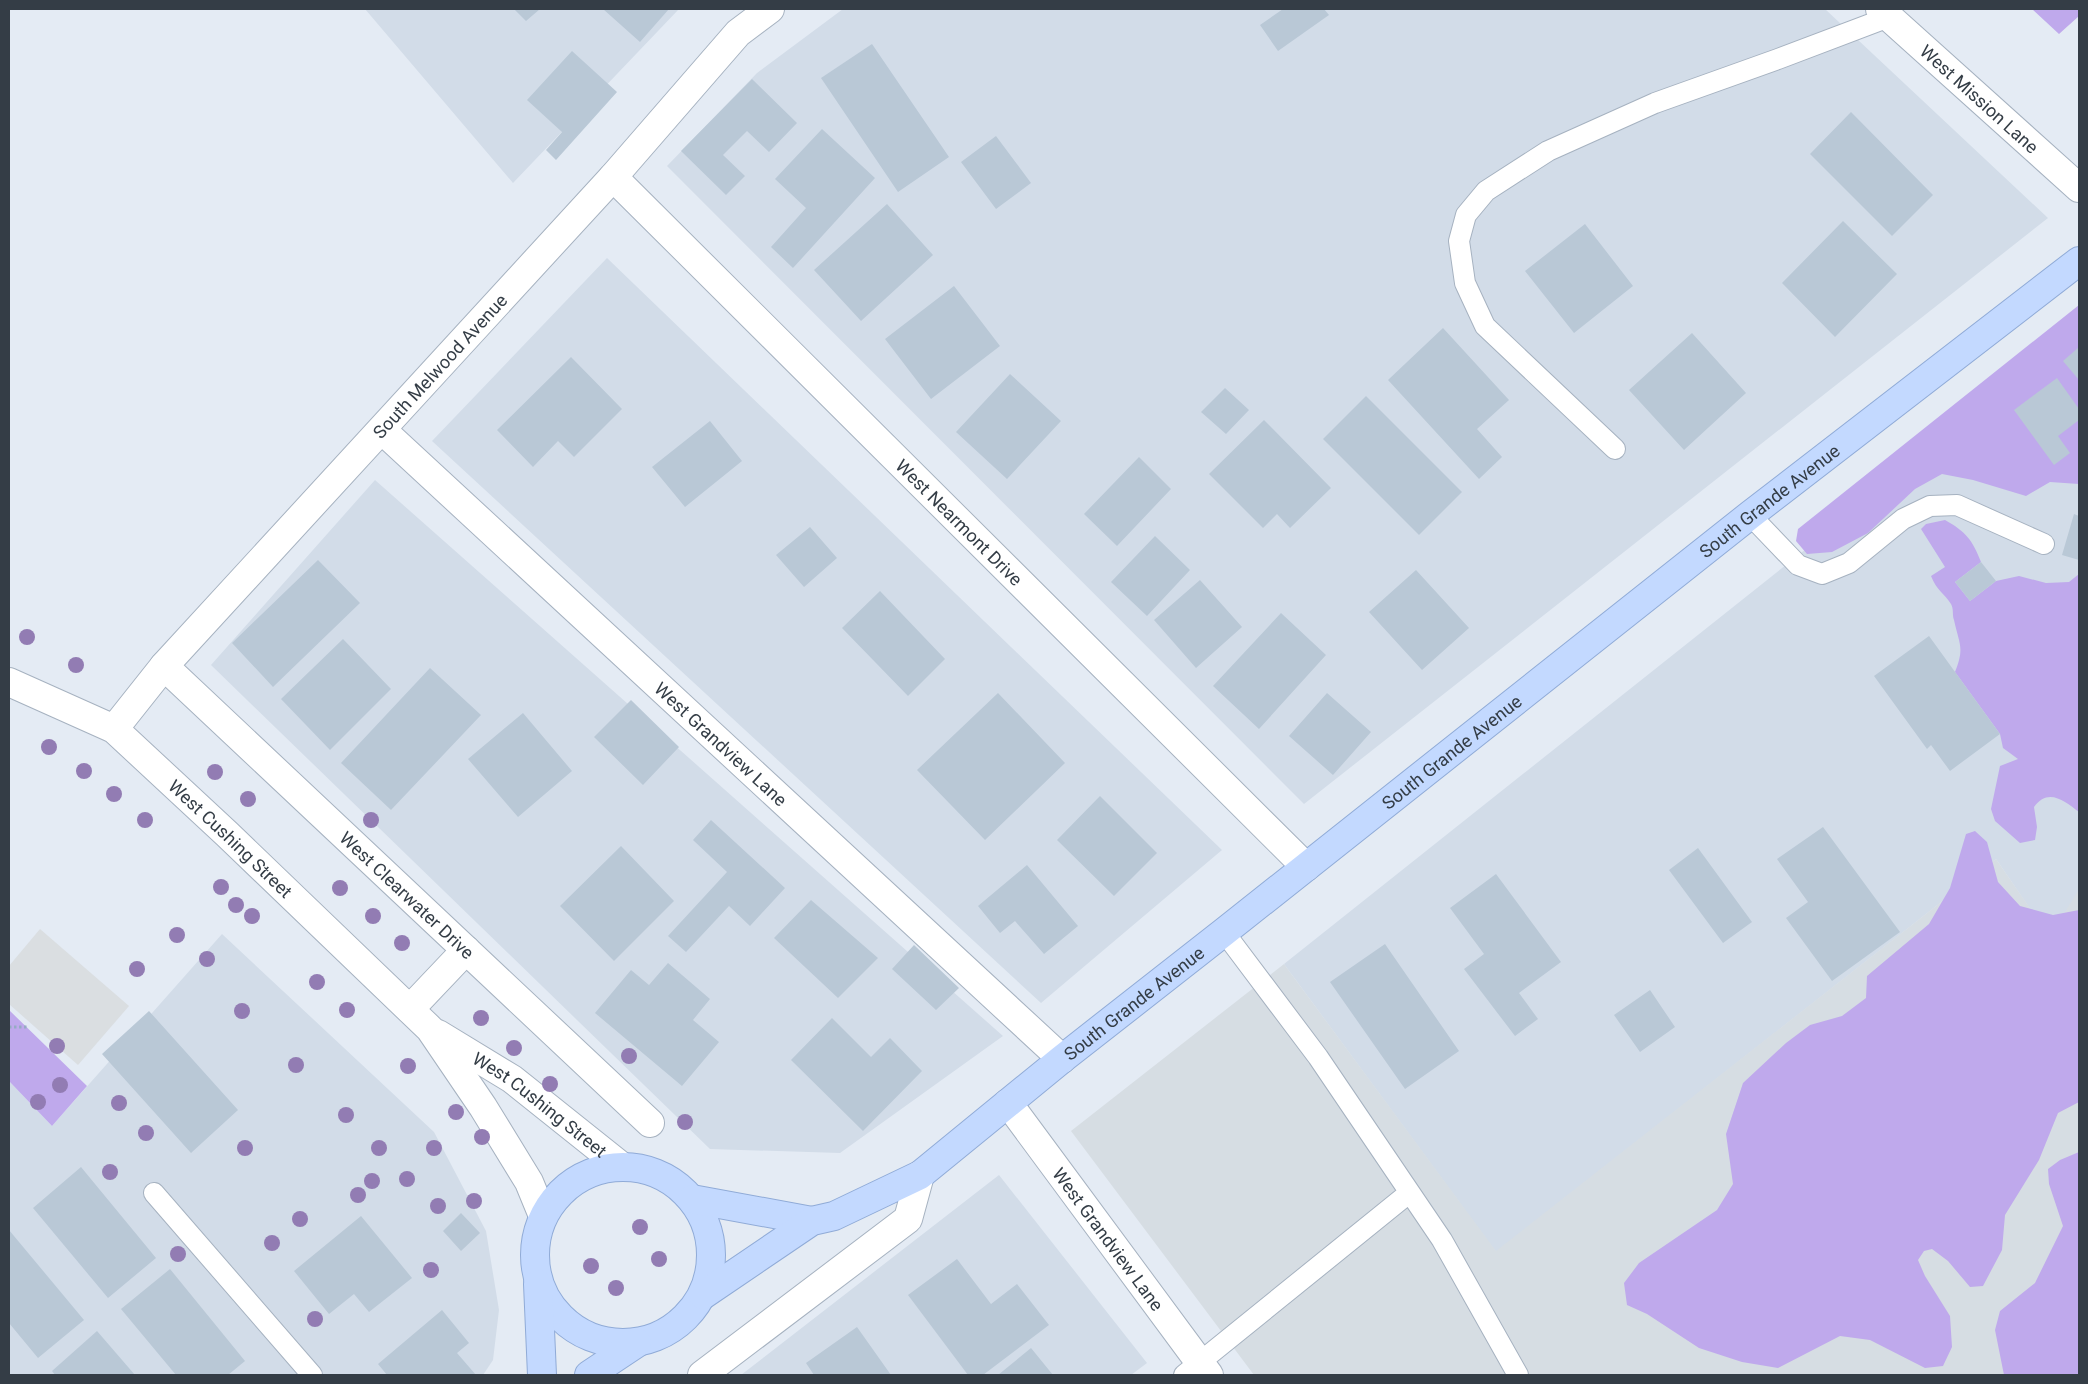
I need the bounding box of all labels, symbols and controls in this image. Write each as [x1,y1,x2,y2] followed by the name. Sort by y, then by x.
[1916,40,2043,157] street label: West Mission Lane
[368,289,511,442] street label: South Melwood Avenue
[1695,439,1843,562] street label: South Grande Avenue
[892,455,1027,589] street label: West Nearmont Drive
[651,677,792,810] street label: West Grandview Lane
[1377,690,1525,813] street label: South Grande Avenue
[165,775,297,902] street label: West Cushing Street
[336,827,479,963] street label: West Clearwater Drive
[1059,941,1208,1064] street label: South Grande Avenue
[469,1047,611,1161] street label: West Cushing Street
[1049,1163,1168,1315] street label: West Grandview Lane

